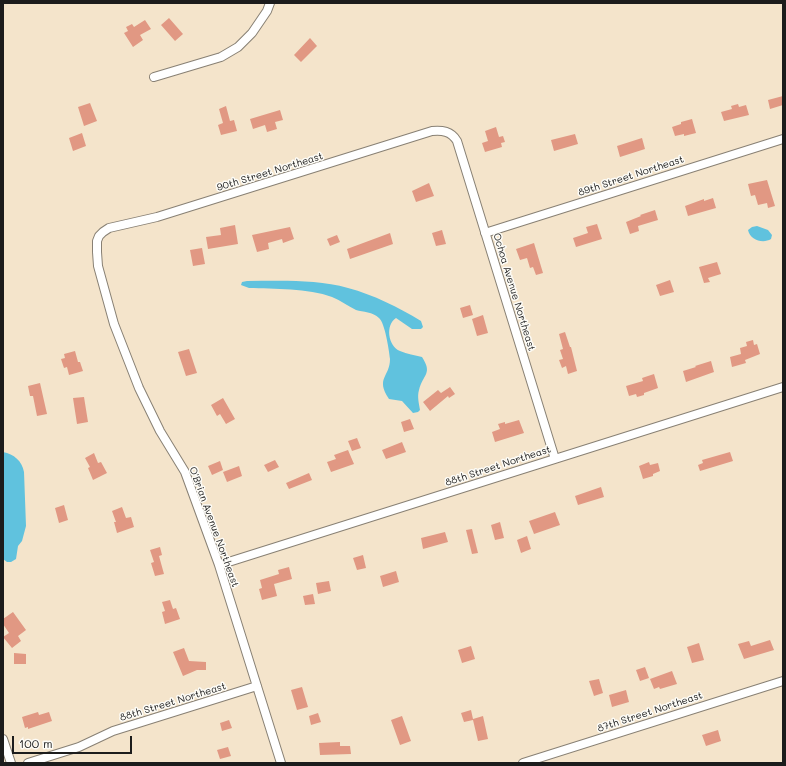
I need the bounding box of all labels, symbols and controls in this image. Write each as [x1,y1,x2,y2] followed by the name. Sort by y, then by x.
[215,150,325,194] street label: 90th Street Northeast
[577,153,685,199] street label: 89th Street Northeast
[490,232,538,352] street label: Ochoa Avenue Northeast
[444,443,552,489] street label: 88th Street Northeast
[187,465,241,589] street label: O'Brian Avenue Northeast
[118,680,228,724] street label: 88th Street Northeast
[596,689,704,735] street label: 87th Street Northeast
[14,728,134,754] scale bar
[19,735,53,751] text: 100 m

